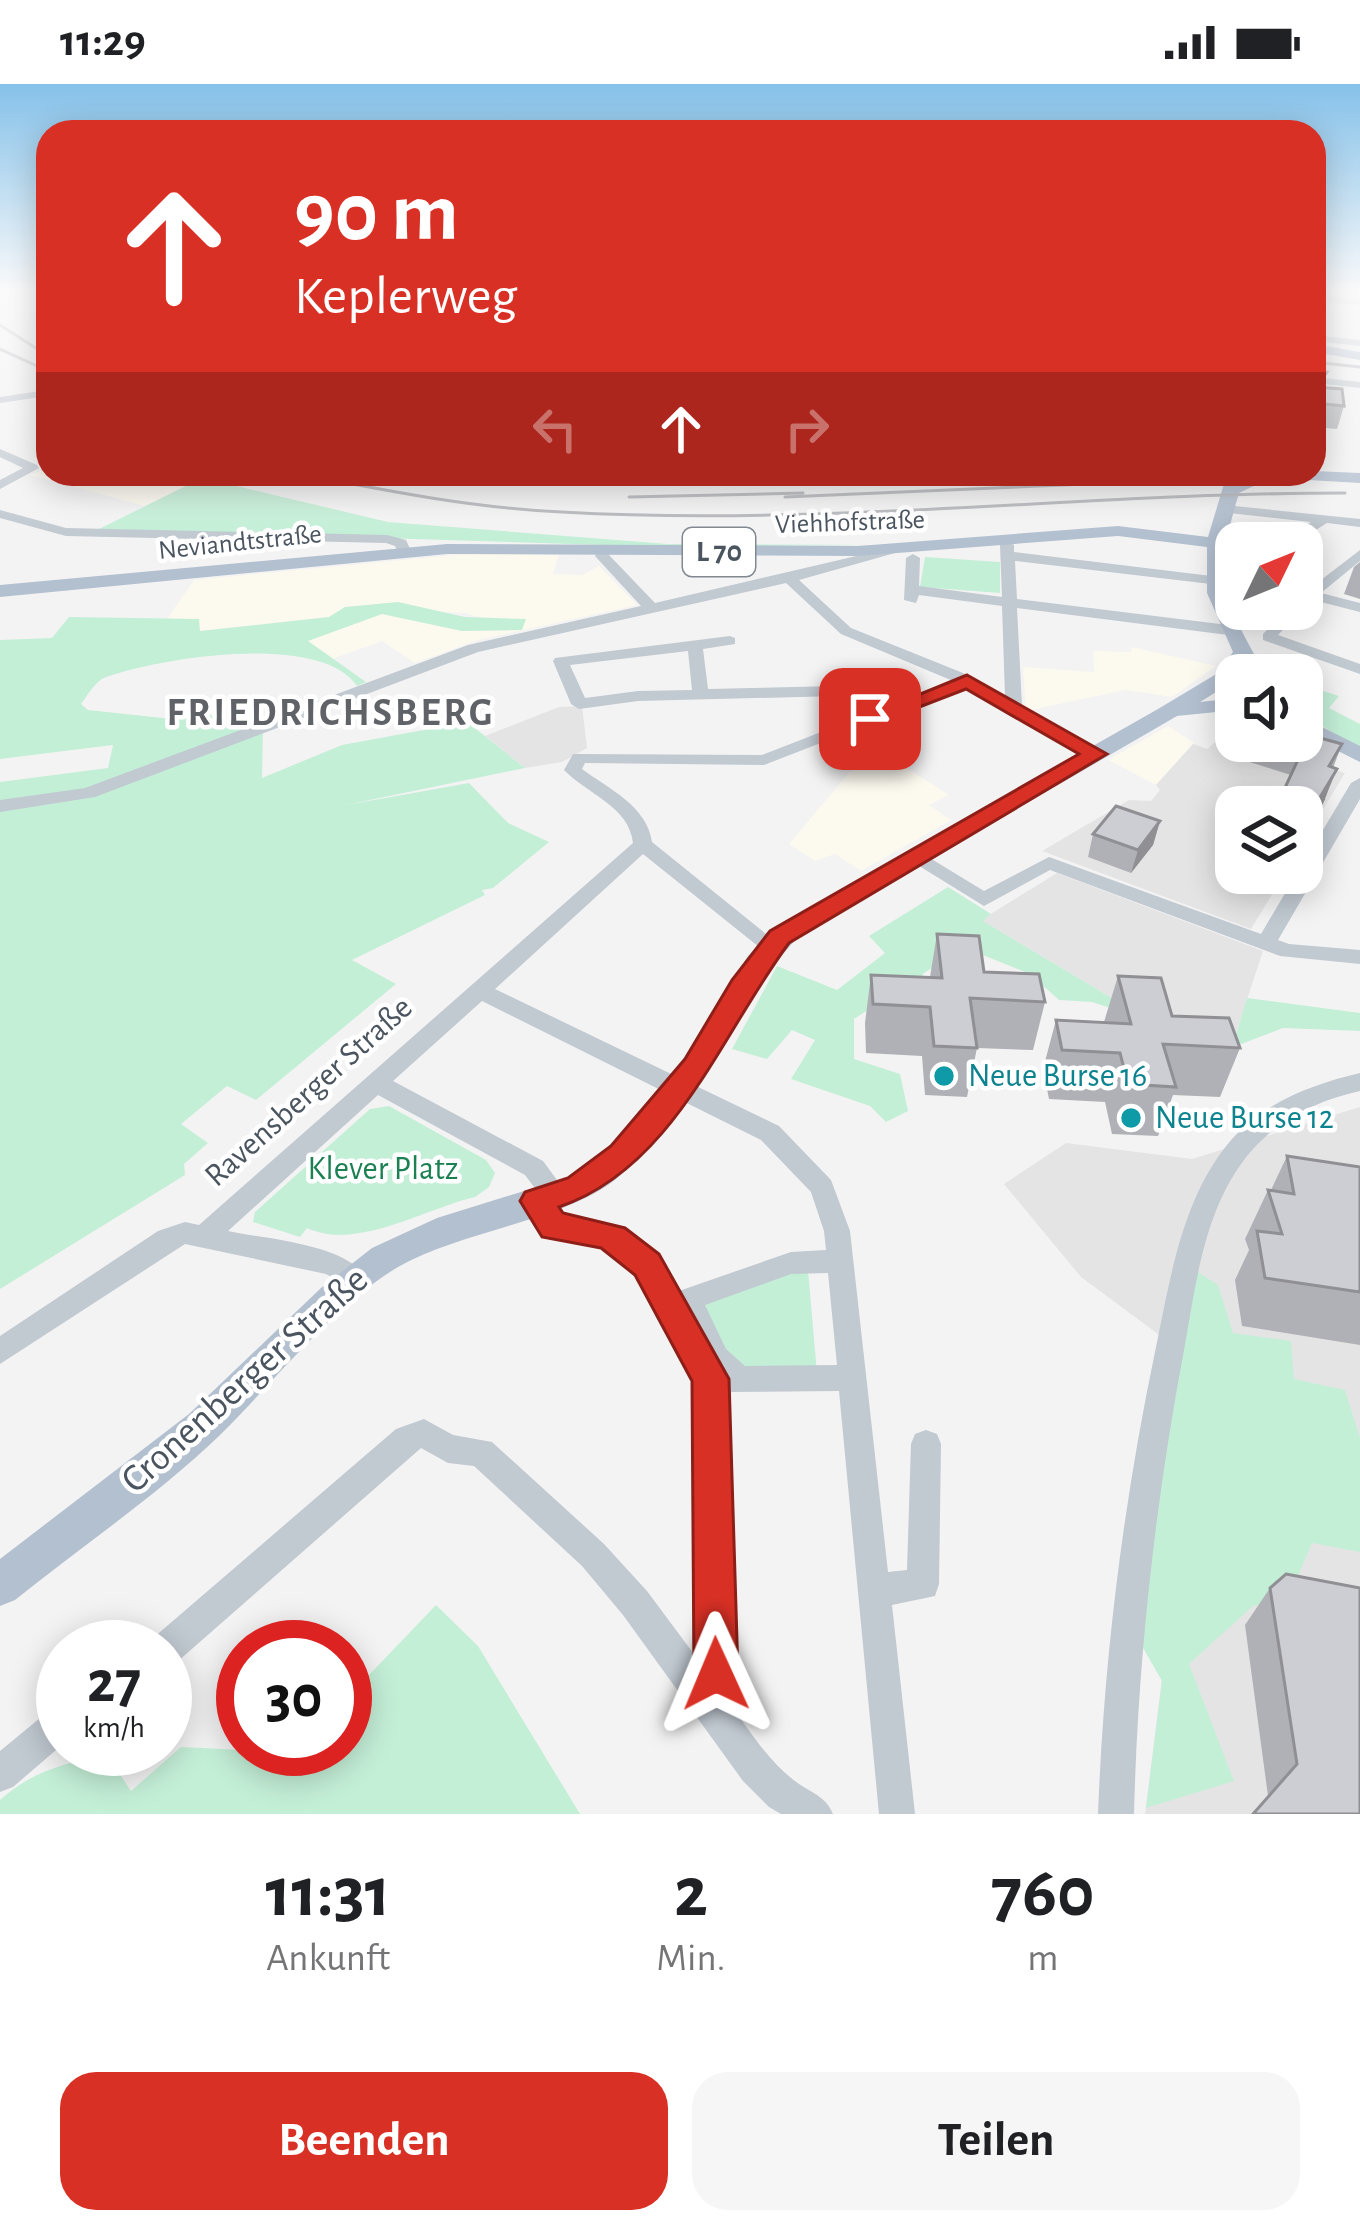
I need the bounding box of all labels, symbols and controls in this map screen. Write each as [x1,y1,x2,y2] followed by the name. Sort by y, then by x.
[60,19,146,64] text: 11:29
[96,168,252,324] icon: ahead
[294,172,459,256] text: 90 m
[294,270,517,324] text: Keplerweg
[522,396,588,462] icon: left
[648,396,714,462] icon: ahead
[774,396,840,462] icon: right
[775,506,925,538] street label: Viehhofstraße
[157,520,323,564] street label: Neviandtstraße
[1215,522,1323,630] north arrow
[1215,522,1323,894] map controls
[683,528,755,576] road number: L 70
[1215,654,1323,762] button: sound
[819,668,921,770] pin
[837,686,903,752] icon: arrive
[167,694,495,733] district label: FRIEDRICHSBERG
[1215,786,1323,894] button: layers
[199,991,419,1193] street label: Ravensberger Straße
[968,1060,1147,1093] place label: Neue Burse 16
[931,1063,957,1089] marker: Neue Burse 16
[1155,1102,1334,1135] place label: Neue Burse 12
[1118,1105,1144,1131] marker: Neue Burse 12
[308,1153,458,1186] park label: Klever Platz
[114,1260,376,1500] street label: Cronenberger Straße
[653,1611,779,1737] position arrow
[216,1620,372,1776] speed limit sign: 30
[87,1653,141,1713] text: 27
[83,1713,145,1743] text: km/h
[266,1857,391,1929] text: 11:31
[674,1857,708,1929] text: 2
[991,1857,1094,1929] text: 760
[266,1939,390,1978] text: Ankunft
[656,1939,726,1978] text: Min.
[1027,1939,1058,1978] text: m
[60,2072,668,2210] button: Beenden
[692,2072,1300,2210] button: Teilen

